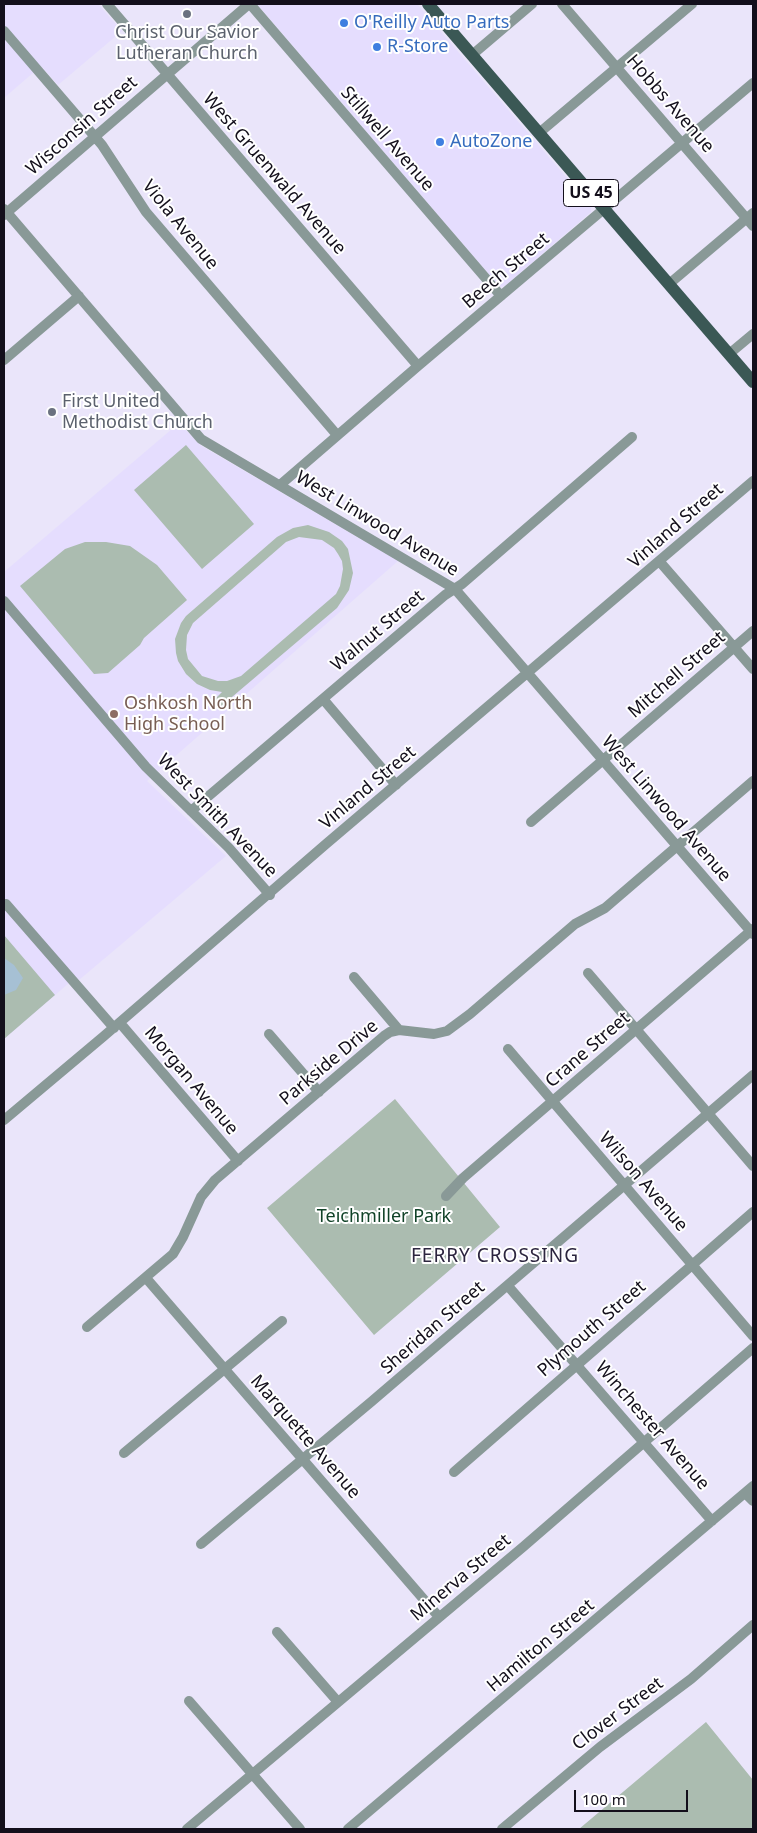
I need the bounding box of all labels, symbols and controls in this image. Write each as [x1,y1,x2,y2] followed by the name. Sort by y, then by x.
[181,8,193,20] marker: Christ Our Savior Lutheran Church
[354,12,509,34] place label: O'Reilly Auto Parts
[338,17,350,29] marker: O'Reilly Auto Parts
[115,22,259,64] place label: Christ Our Savior Lutheran Church
[387,36,448,58] place label: R-Store
[371,41,383,53] marker: R-Store
[622,51,718,157] street label: Hobbs Avenue
[22,72,142,180] street label: Wisconsin Street
[336,82,438,196] street label: Stillwell Avenue
[198,89,350,259] street label: West Gruenwald Avenue
[450,131,532,153] place label: AutoZone
[434,136,446,148] marker: AutoZone
[137,176,223,274] street label: Viola Avenue
[564,180,618,207] road number: US 45
[458,228,554,314] street label: Beech Street
[62,391,213,434] place label: First United Methodist Church
[46,406,58,418] marker: First United Methodist Church
[292,467,462,581] street label: West Linwood Avenue
[624,479,728,573] street label: Vinland Street
[327,586,429,676] street label: Walnut Street
[624,627,730,723] street label: Mitchell Street
[124,693,252,736] place label: Oshkosh North High School
[108,708,120,720] marker: Oshkosh North High School
[597,732,735,886] street label: West Linwood Avenue
[316,742,420,834] street label: Vinland Street
[153,750,281,882] street label: West Smith Avenue
[541,1007,635,1093] street label: Crane Street
[275,1016,383,1110] street label: Parkside Drive
[139,1022,243,1140] street label: Morgan Avenue
[594,1128,692,1236] street label: Wilson Avenue
[317,1206,451,1228] park label: Teichmiller Park
[409,1246,581,1268] district label: FERRY CROSSING
[534,1276,650,1382] street label: Plymouth Street
[377,1277,489,1379] street label: Sheridan Street
[590,1357,714,1495] street label: Winchester Avenue
[245,1371,365,1503] street label: Marquette Avenue
[407,1530,515,1626] street label: Minerva Street
[483,1595,599,1697] street label: Hamilton Street
[568,1673,668,1755] street label: Clover Street
[577,1780,691,1812] scale bar
[582,1789,626,1809] text: 100 m

